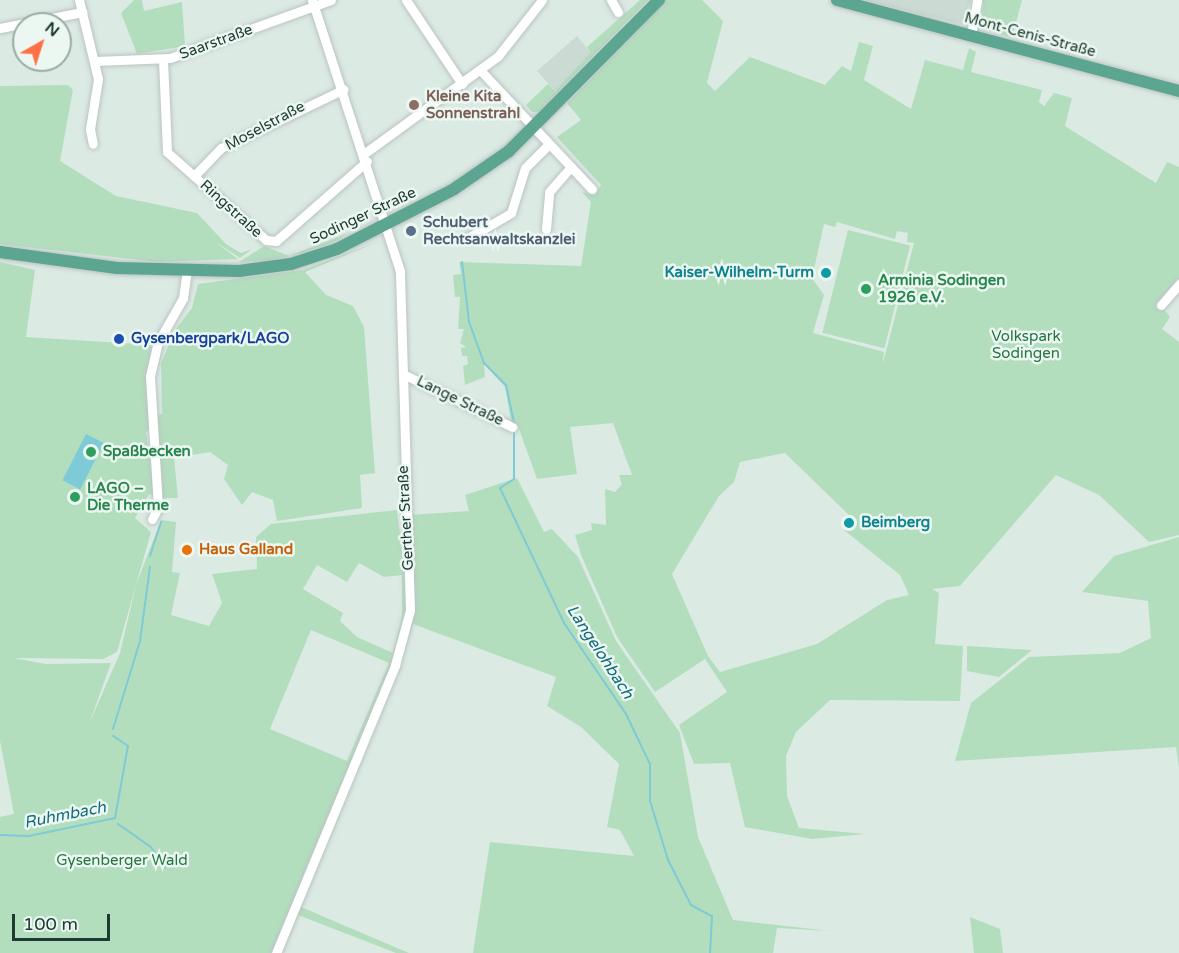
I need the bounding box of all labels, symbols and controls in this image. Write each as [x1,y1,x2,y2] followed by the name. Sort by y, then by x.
[962,9,1098,61] street label: Mont-Cenis-Straße
[12,12,72,72] north arrow
[41,18,63,41] text: N
[177,20,255,64] street label: Saarstraße
[426,87,520,122] place label: Kleine Kita Sonnenstrahl
[222,98,308,154] street label: Moselstraße
[407,98,421,112] marker: Kleine Kita Sonnenstrahl
[196,176,266,242] street label: Ringstraße
[307,184,419,248] street label: Sodinger Straße
[423,213,575,248] place label: Schubert Rechtsanwaltskanzlei
[404,224,418,238] marker: Schubert Rechtsanwaltskanzlei
[665,264,814,282] place label: Kaiser-Wilhelm-Turm
[819,266,833,280] marker: Kaiser-Wilhelm-Turm
[878,271,1005,306] place label: Arminia Sodingen 1926 e.V.
[859,282,873,296] marker: Arminia Sodingen 1926 e.V.
[991,327,1061,362] park label: Volkspark Sodingen
[131,330,289,348] place label: Gysenbergpark/LAGO
[112,332,126,346] marker: Gysenbergpark/LAGO
[414,372,506,430] street label: Lange Straße
[103,443,191,461] place label: Spaßbecken
[84,445,98,459] marker: Spaßbecken
[394,465,418,571] street label: Gerther Straße
[87,479,169,514] place label: LAGO – Die Therme
[68,490,82,504] marker: LAGO – Die Therme
[861,514,930,532] place label: Beimberg
[842,516,856,530] marker: Beimberg
[199,541,293,559] place label: Haus Galland
[180,543,194,557] marker: Haus Galland
[563,602,637,702] water label: Langelohbach
[22,798,108,832] water label: Ruhmbach
[56,852,188,870] park label: Gysenberger Wald
[15,902,112,940] scale bar
[23,913,78,935] text: 100 m

